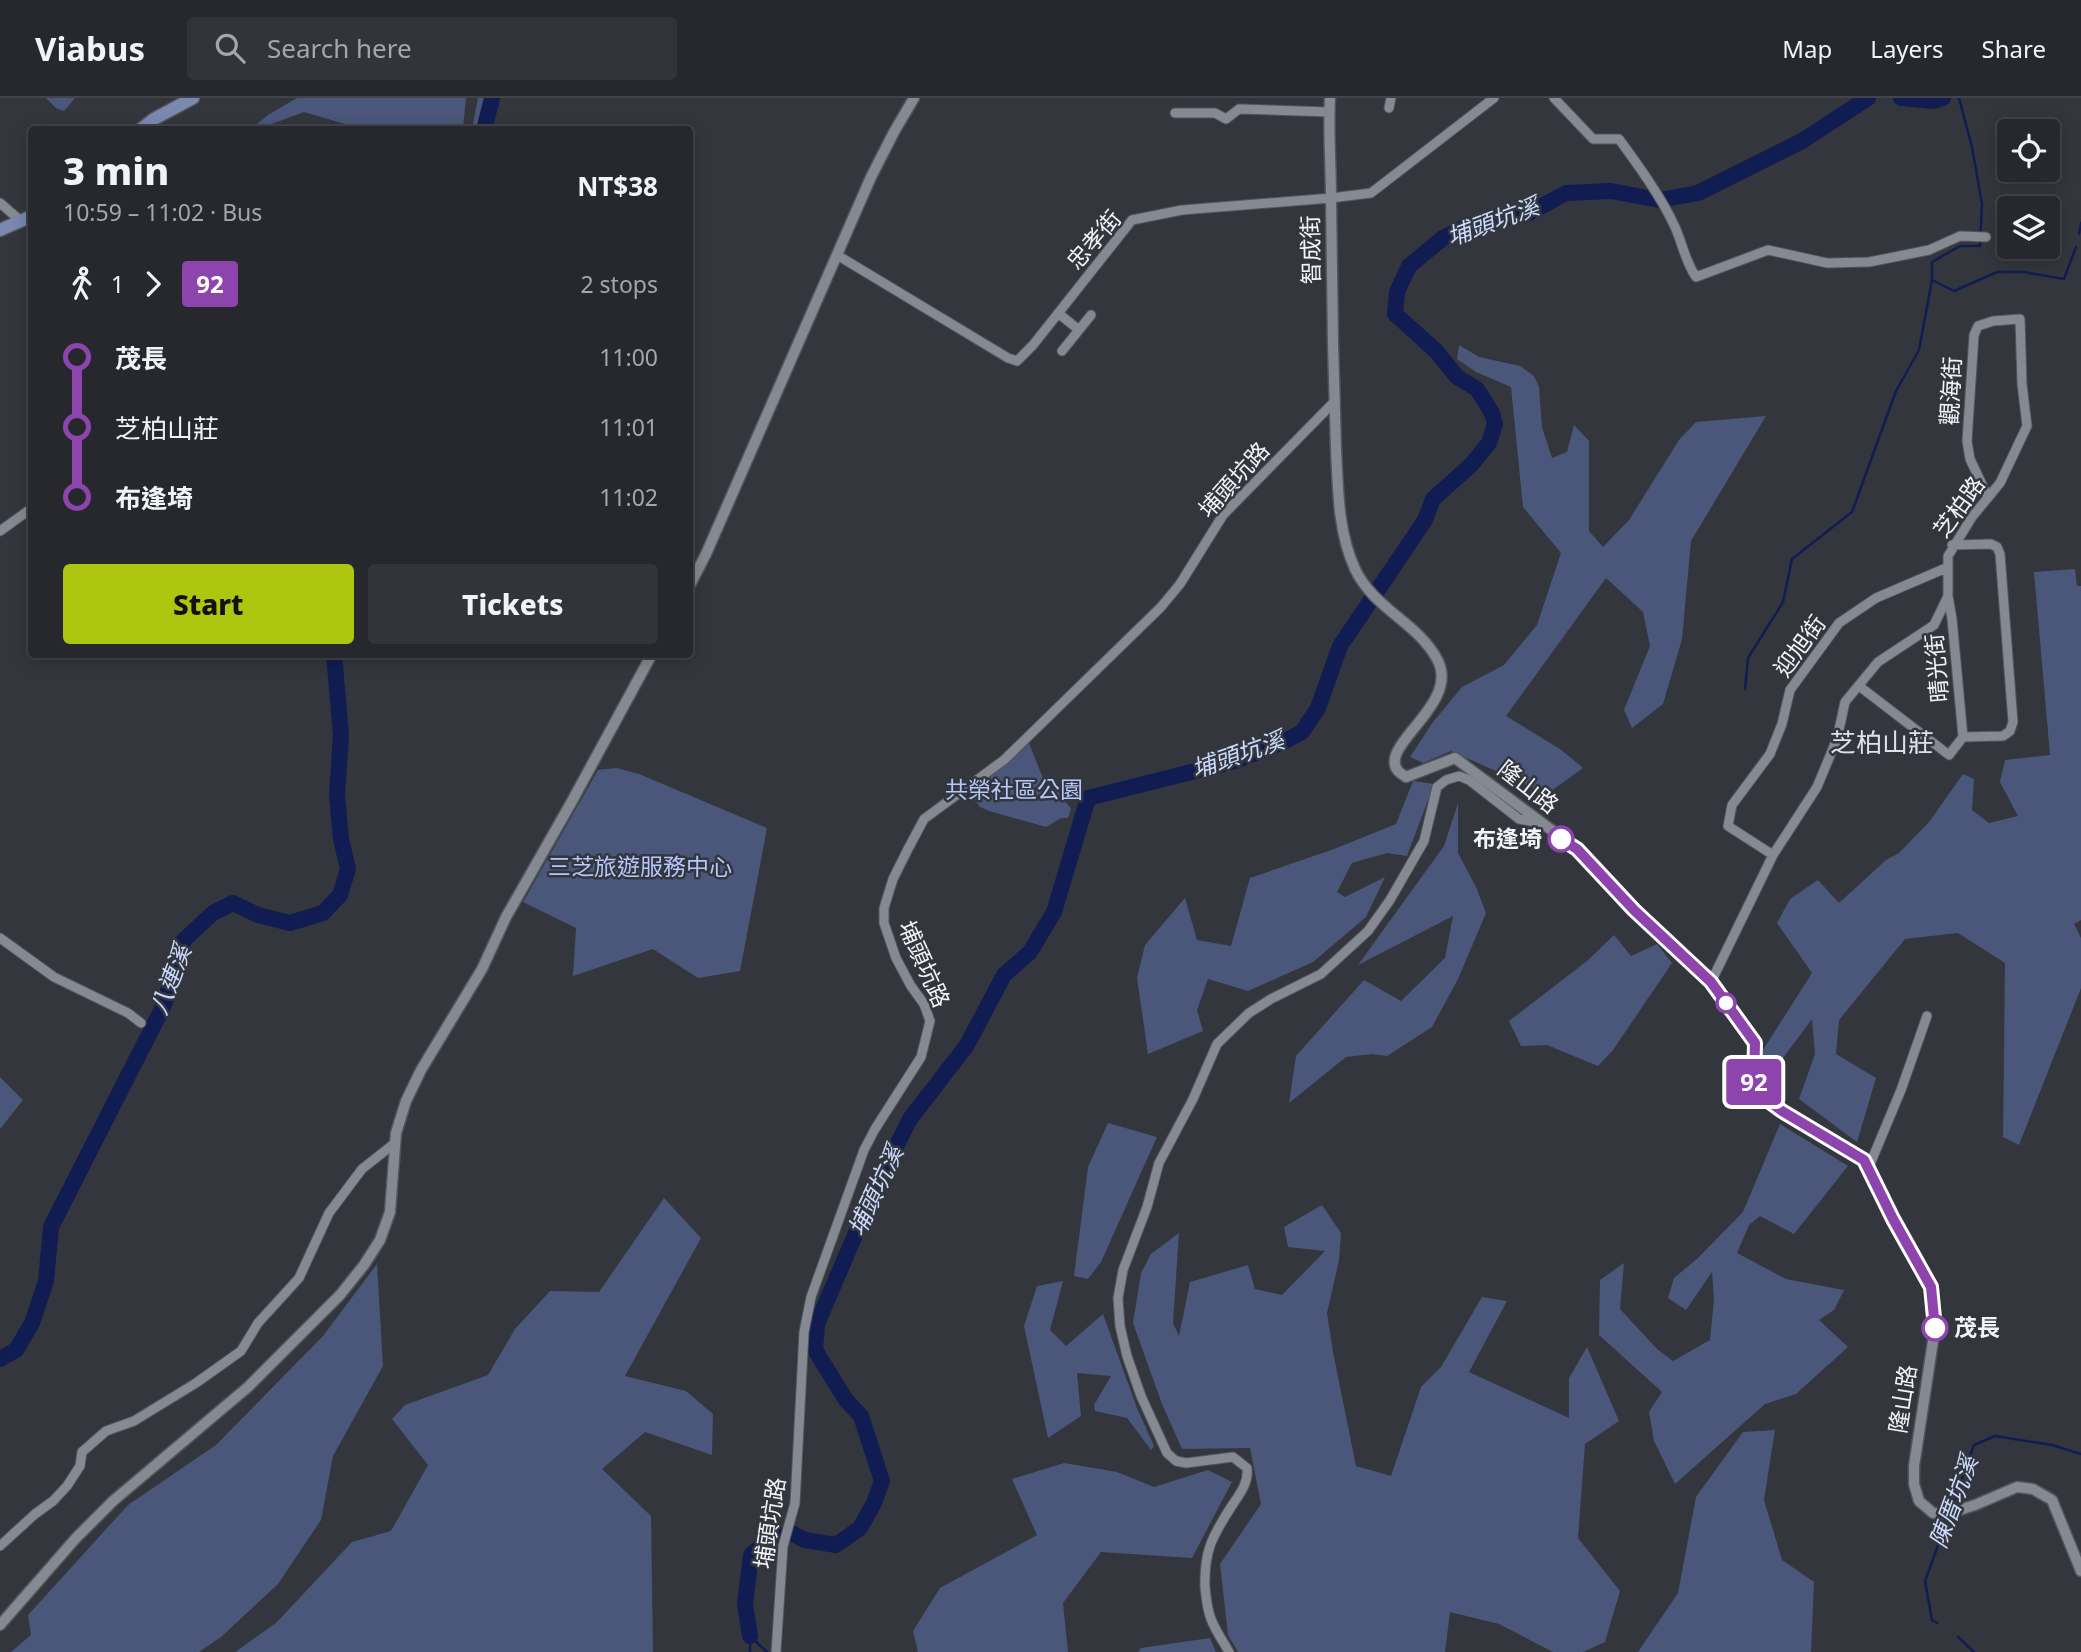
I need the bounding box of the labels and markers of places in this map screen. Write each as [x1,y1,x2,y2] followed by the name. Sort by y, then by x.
[1473,822,1542,854] place label: 布逢埼
[1548,826,1574,852] marker: 布逢埼
[1716,993,1736,1013] unlabelled marker
[1954,1311,2000,1343] place label: 茂長
[1922,1315,1948,1341] marker: 茂長

